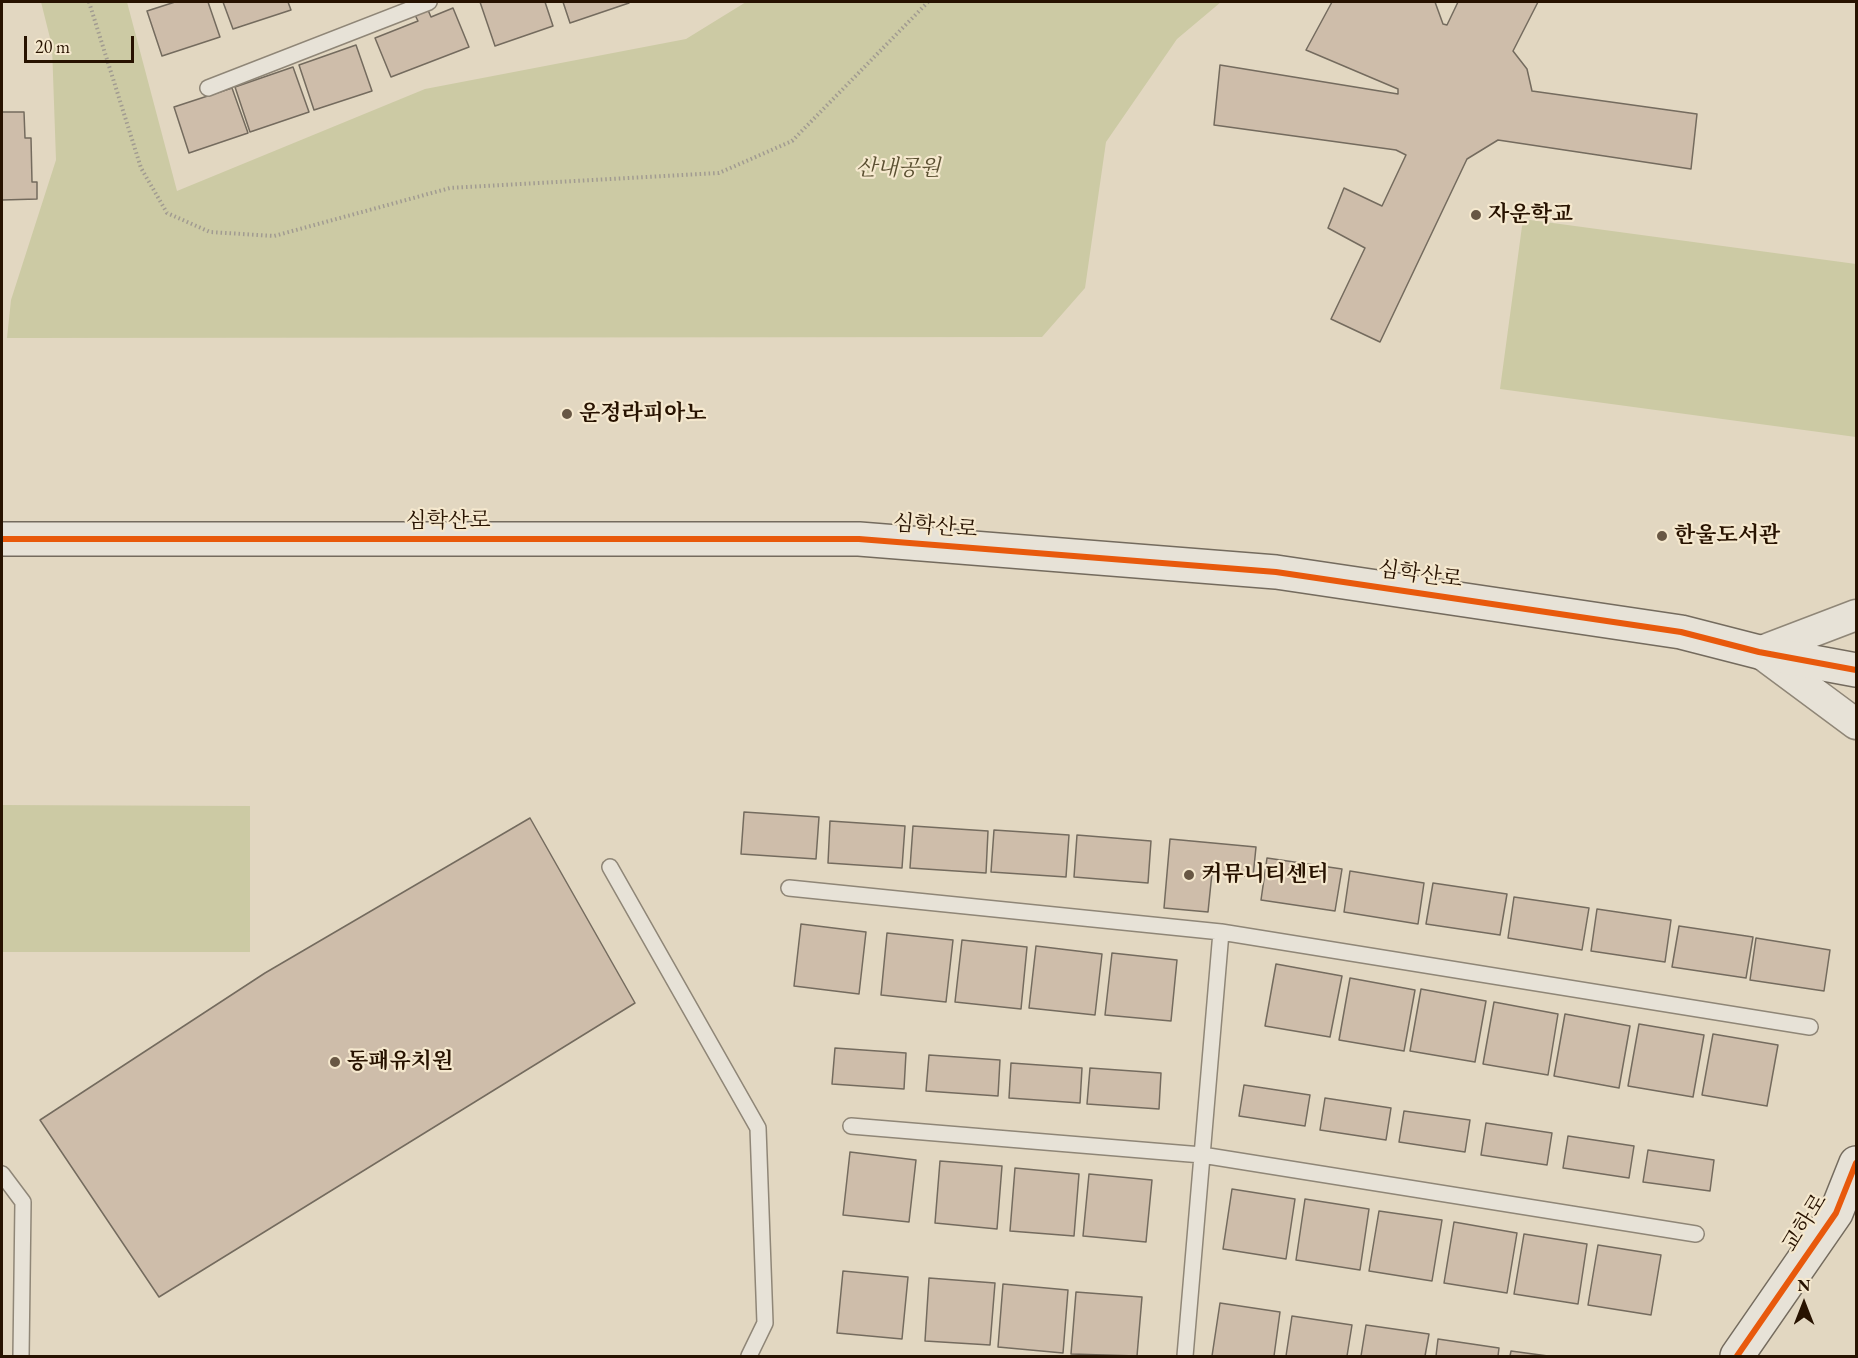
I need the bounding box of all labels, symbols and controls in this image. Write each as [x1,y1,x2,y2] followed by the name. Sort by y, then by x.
[27,24,136,62] scale bar
[35,35,70,58] text: 20 m
[855,156,941,182] park label: 산내공원
[1488,202,1573,228] place label: 자운학교
[1469,208,1483,222] marker: 자운학교
[579,401,707,427] place label: 운정라피아노
[560,407,574,421] marker: 운정라피아노
[405,508,491,534] street label: 심학산로
[892,510,978,544] street label: 심학산로
[1674,523,1780,549] place label: 한울도서관
[1655,529,1669,543] marker: 한울도서관
[1376,556,1464,594] street label: 심학산로
[1201,862,1329,888] place label: 커뮤니티센터
[1182,868,1196,882] marker: 커뮤니티센터
[347,1049,453,1075] place label: 동패유치원
[328,1055,342,1069] marker: 동패유치원
[1777,1189,1833,1257] street label: 교하로
[1774,1274,1834,1334] north arrow
[1798,1275,1810,1296] text: N

